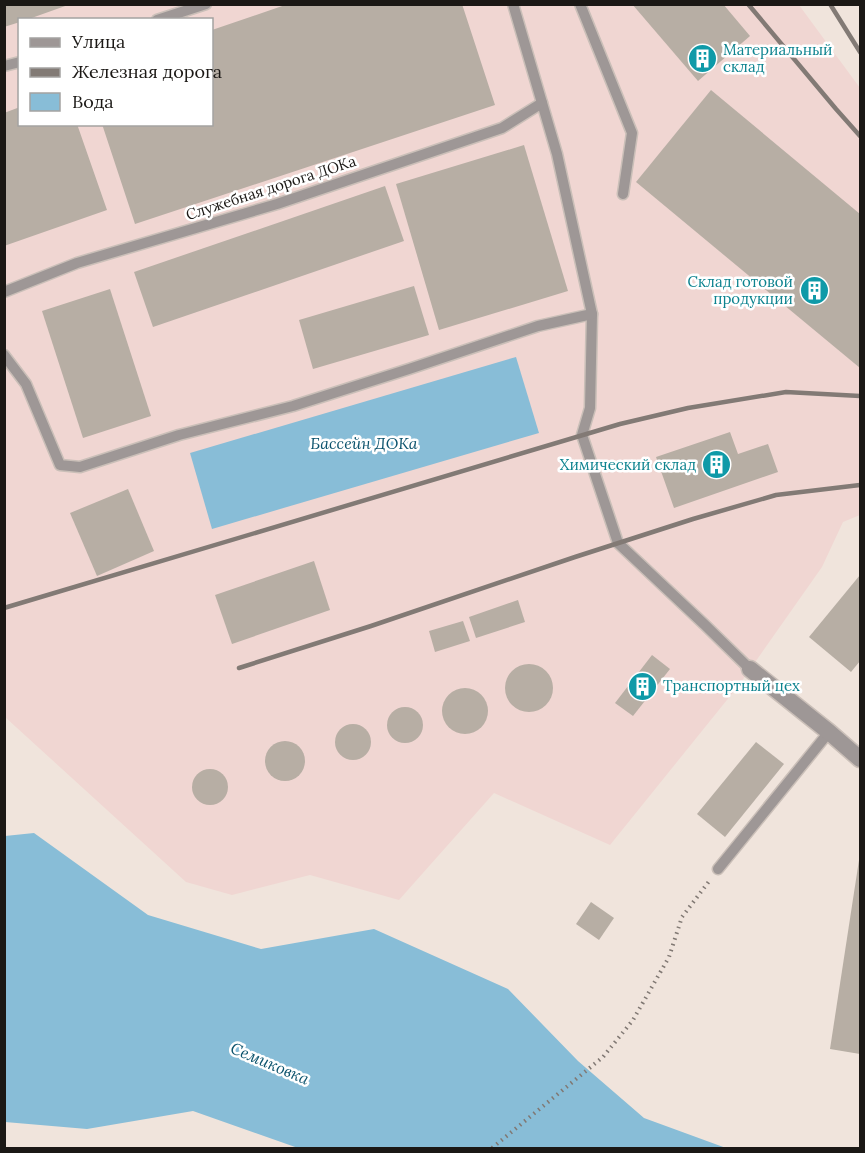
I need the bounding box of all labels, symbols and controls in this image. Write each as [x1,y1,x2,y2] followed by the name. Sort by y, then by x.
[18,18,213,126] legend
[71,30,125,53] text: Улица
[723,40,833,76] place label: Материальный склад
[686,43,718,75] building icon: Материальный склад
[72,60,222,83] text: Железная дорога
[72,90,114,113] text: Вода
[183,151,359,224] street label: Служебная дорога ДОКа
[687,272,793,308] place label: Склад готовой продукции
[798,275,830,307] building icon: Склад готовой продукции
[310,433,418,453] water label: Бассейн ДОКа
[701,449,733,481] building icon: Химический склад
[560,455,696,474] place label: Химический склад
[626,670,658,702] building icon: Транспортный цех
[663,676,800,695] place label: Транспортный цех
[228,1037,313,1089] water label: Семиковка

